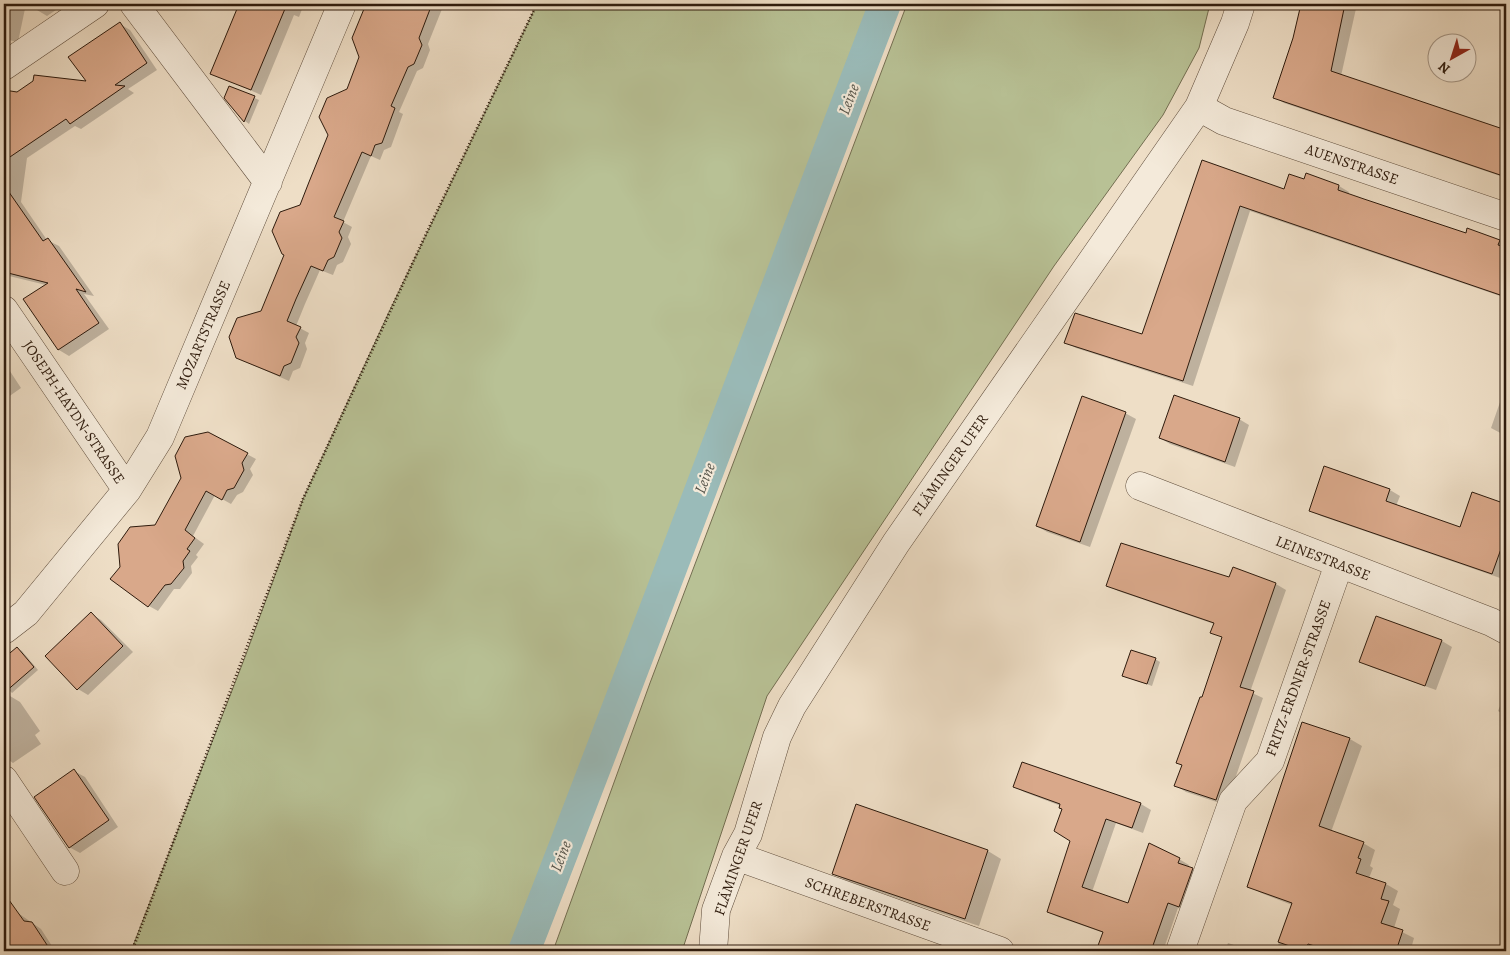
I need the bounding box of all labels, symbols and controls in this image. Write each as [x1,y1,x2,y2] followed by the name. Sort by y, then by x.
[1428,32,1478,82] north arrow
[1434,57,1454,78] text: N
[833,81,865,118] water label: Leine
[1302,138,1401,189] street label: AUENSTRASSE
[171,278,235,392] street label: MOZARTSTRASSE
[18,336,130,488] street label: JOSEPH-HAYDN-STRASSE
[907,409,993,520] street label: FLÄMINGER UFER
[689,460,721,497] water label: Leine
[1273,531,1373,585] street label: LEINESTRASSE
[1260,597,1336,759] street label: FRITZ-ERDNER-STRASSE
[709,797,767,918] street label: FLÄMINGER UFER
[545,838,577,875] water label: Leine
[802,872,934,936] street label: SCHREBERSTRASSE

